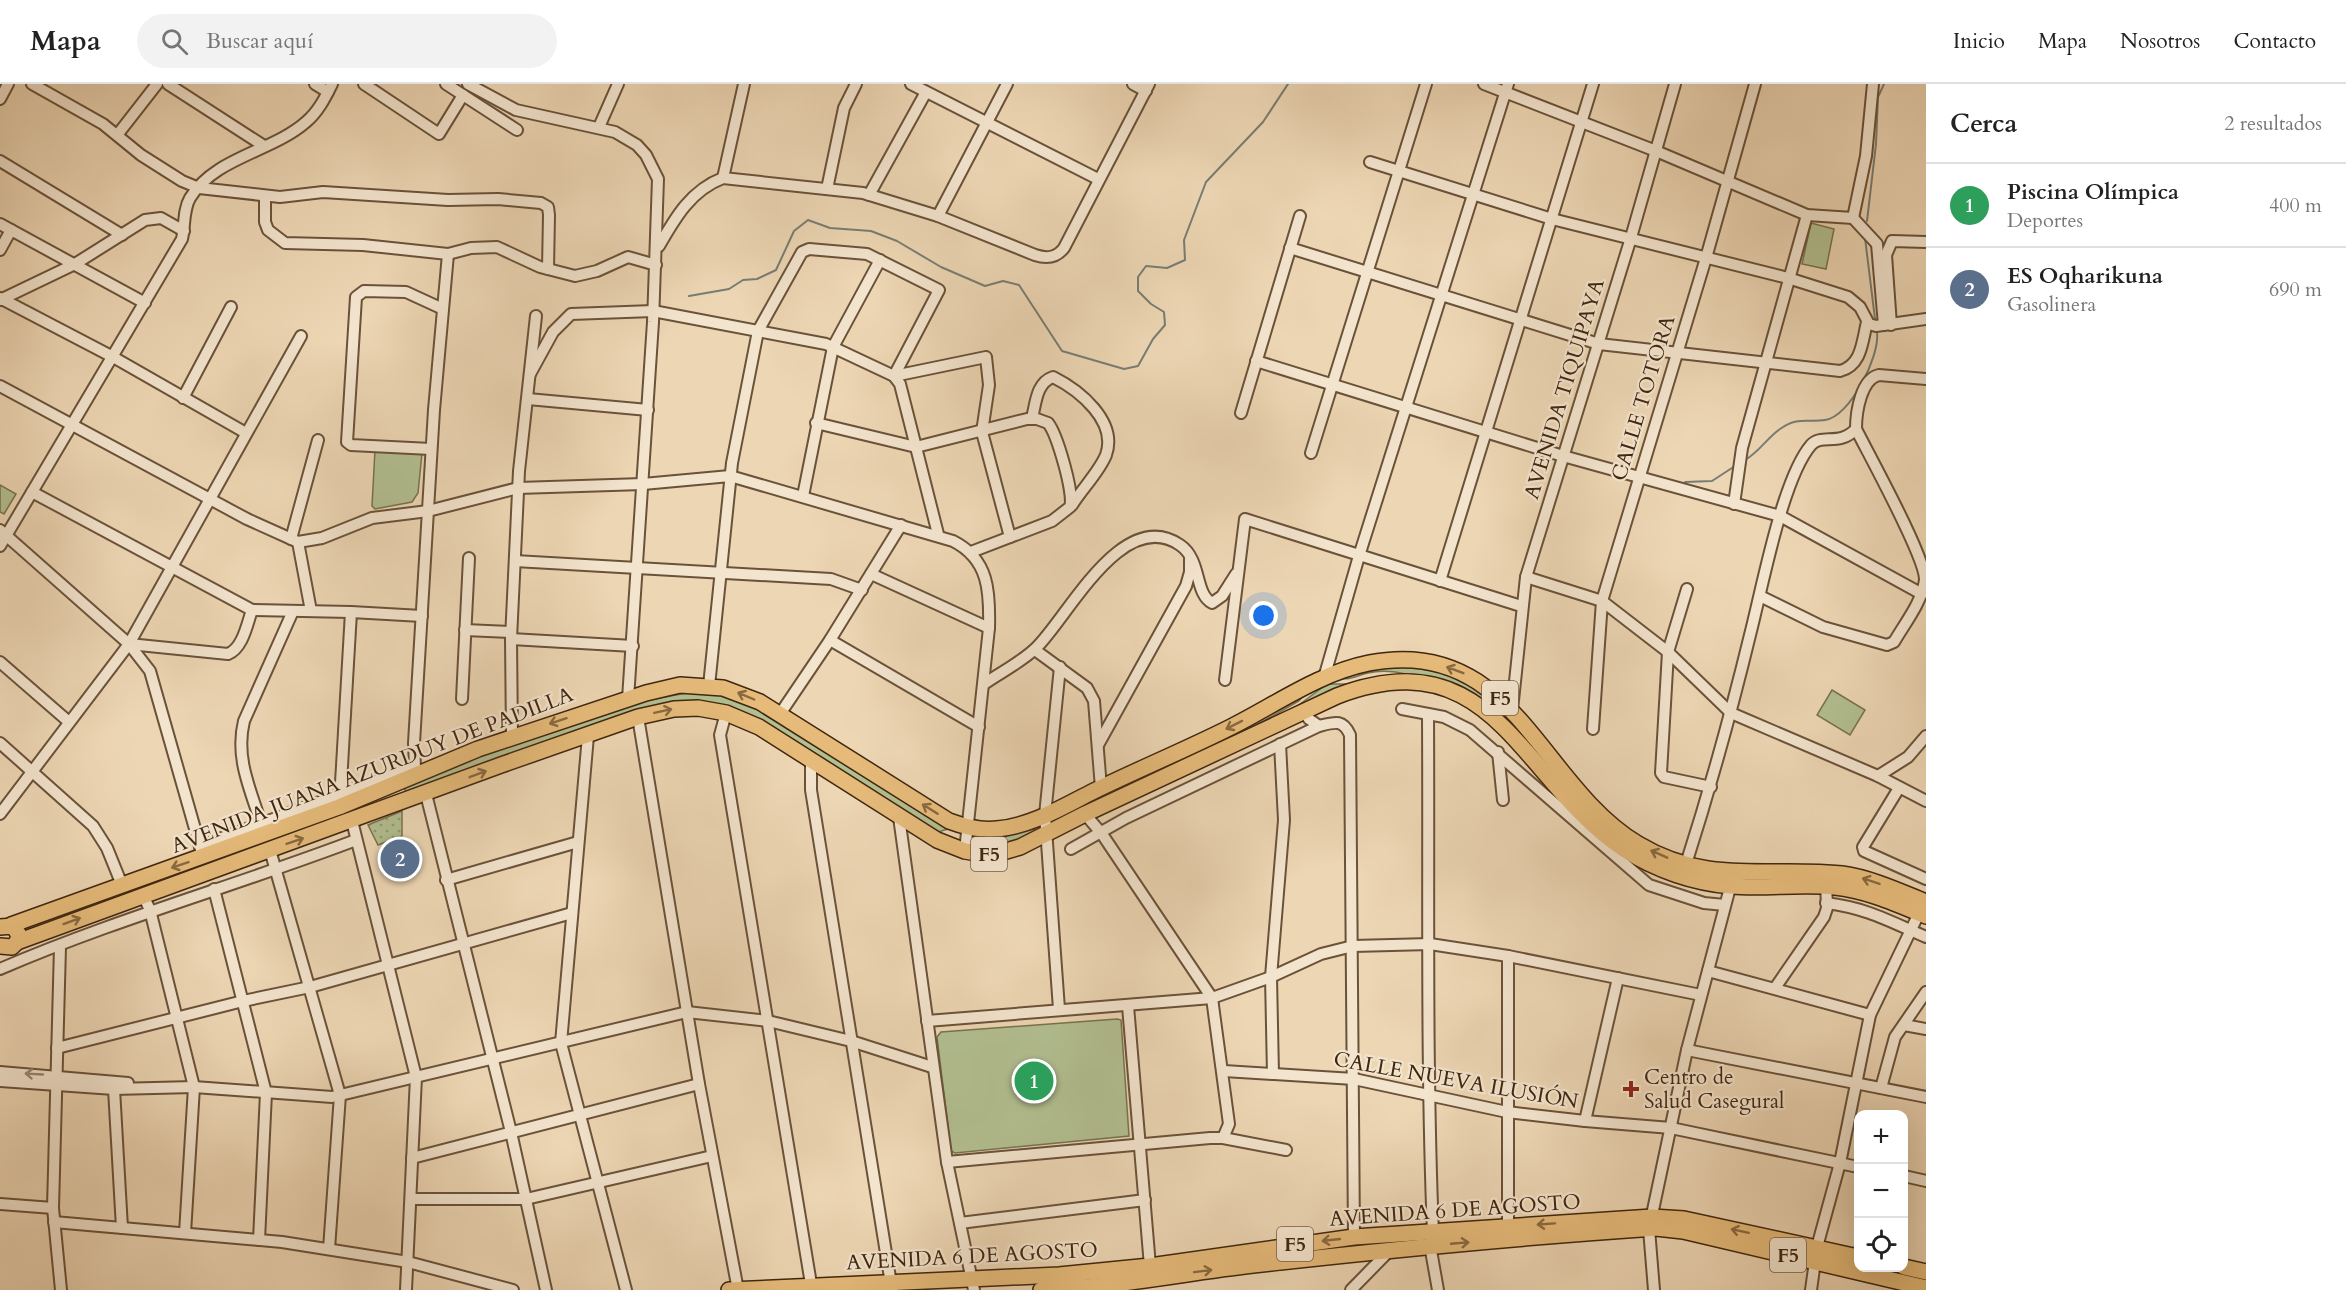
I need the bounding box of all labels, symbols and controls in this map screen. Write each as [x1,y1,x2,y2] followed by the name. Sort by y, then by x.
[137,14,557,68] search box
[30,22,101,60] text: Mapa
[158,25,191,58] icon: search
[206,26,313,56] text: Buscar aquí
[1953,27,2005,56] text: Inicio
[2038,27,2087,56] text: Mapa
[2120,27,2200,56] text: Nosotros
[2233,27,2316,56] text: Contacto
[1950,106,2017,141] text: Cerca
[2224,110,2322,137] text: 2 resultados
[2007,177,2179,207] text: Piscina Olímpica
[1964,192,1975,219] text: 1
[2269,192,2322,219] text: 400 m
[2007,207,2083,234] text: Deportes
[2007,261,2163,291] text: ES Oqharikuna
[1517,275,1612,503] street label: AVENIDA TIQUIPAYA
[1964,276,1975,303] text: 2
[2269,276,2322,303] text: 690 m
[2007,291,2096,318] text: Gasolinera
[1605,312,1682,484] street label: CALLE TOTORA
[1249,601,1278,630] your location
[1446,664,1465,675] one-way arrow
[167,680,577,861] street label: AVENIDA JUANA AZURDUY DE PADILLA
[1482,681,1518,715] road number: F5
[738,690,756,701] one-way arrow
[653,705,672,717] one-way arrow
[549,717,568,728] one-way arrow
[1225,720,1243,731] one-way arrow
[469,768,487,779] one-way arrow
[922,803,939,815] one-way arrow
[285,834,304,845] one-way arrow
[380,836,420,882] pin: 2
[971,837,1007,871] road number: F5
[1650,848,1668,859] one-way arrow
[171,861,190,872] one-way arrow
[1862,875,1881,886] one-way arrow
[62,915,81,926] one-way arrow
[1331,1044,1581,1116] street label: CALLE NUEVA ILUSIÓN
[1014,1058,1054,1104] pin: 1
[1644,1063,1784,1116] place label: Centro de Salud Casegural
[25,1068,45,1079] one-way arrow
[1622,1080,1640,1098] marker: Centro de Salud Casegural
[1854,1110,1908,1272] map controls
[1854,1110,1908,1164] button: +
[1854,1164,1908,1218] button: −
[1328,1187,1582,1234] street label: AVENIDA 6 DE AGOSTO
[1537,1218,1557,1229] one-way arrow
[1854,1218,1908,1272] button: locate
[1730,1225,1750,1236] one-way arrow
[1277,1227,1313,1261] road number: F5
[845,1235,1099,1278] street label: AVENIDA 6 DE AGOSTO
[1321,1235,1341,1246] one-way arrow
[1449,1237,1469,1248] one-way arrow
[1770,1238,1806,1272] road number: F5
[1193,1265,1213,1276] one-way arrow

